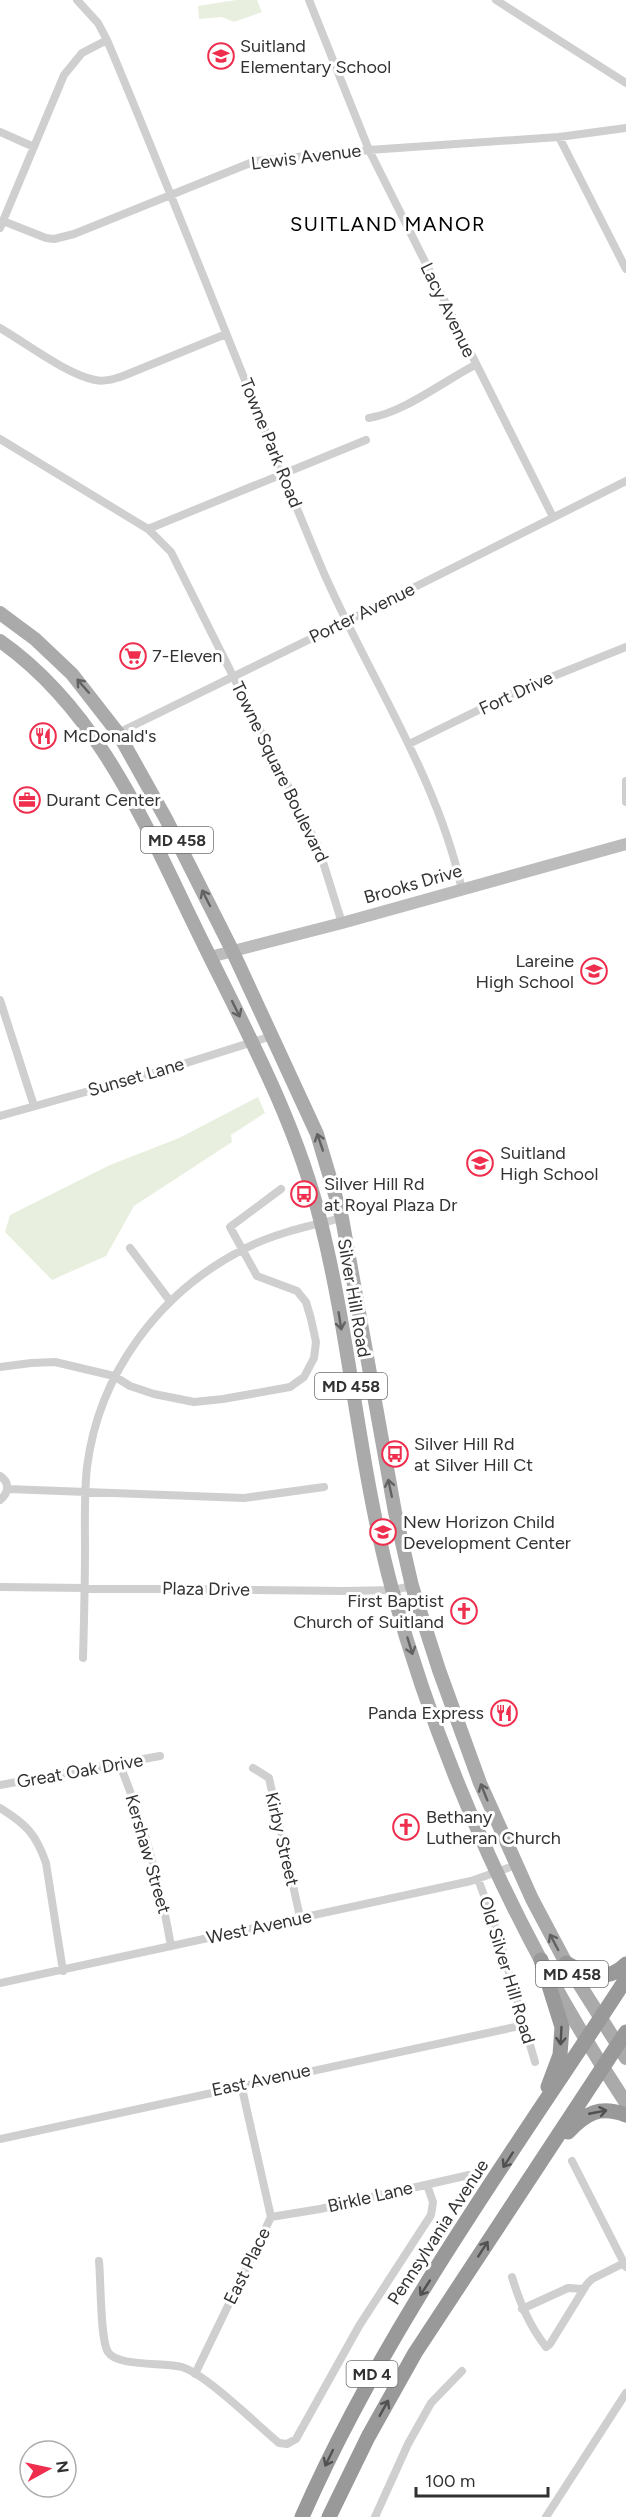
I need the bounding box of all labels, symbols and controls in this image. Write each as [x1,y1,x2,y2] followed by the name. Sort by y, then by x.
[240,35,391,78] place label: Suitland Elementary School
[206,41,236,71] school or university icon: Suitland Elementary School
[250,139,363,175] street label: Lewis Avenue
[290,212,486,236] district label: SUITLAND MANOR
[416,259,480,361] street label: Lacy Avenue
[235,375,307,511] street label: Towne Park Road
[306,578,419,648] street label: Porter Avenue
[118,641,148,671] supermarket icon: 7-Eleven
[152,645,222,667] place label: 7-Eleven
[476,666,557,720] street label: Fort Drive
[227,678,333,866] street label: Towne Square Boulevard
[76,679,90,694] one-way arrow
[28,721,58,751] restaurant icon: McDonald's
[63,725,157,747] place label: McDonald's
[12,785,42,815] office icon: Durant Center
[46,789,161,811] place label: Durant Center
[141,827,213,853] road number: MD 458
[361,859,465,909] street label: Brooks Drive
[199,889,211,907] one-way arrow
[476,950,574,993] place label: Lareine High School
[579,956,609,986] school or university icon: Lareine High School
[230,1000,242,1018] one-way arrow
[85,1053,187,1101] street label: Sunset Lane
[313,1133,324,1152] one-way arrow
[500,1142,598,1185] place label: Suitland High School
[465,1148,495,1178] school or university icon: Suitland High School
[324,1173,457,1216] place label: Silver Hill Rd at Royal Plaza Dr
[289,1179,319,1209] bus stop icon: Silver Hill Rd at Royal Plaza Dr
[333,1237,375,1359] street label: Silver Hill Road
[335,1311,346,1331] one-way arrow
[315,1373,387,1399] road number: MD 458
[414,1433,533,1476] place label: Silver Hill Rd at Silver Hill Ct
[380,1439,410,1469] bus stop icon: Silver Hill Rd at Silver Hill Ct
[384,1479,395,1498] one-way arrow
[403,1511,571,1554] place label: New Horizon Child Development Center
[368,1517,398,1547] school or university icon: New Horizon Child Development Center
[162,1577,250,1601] street label: Plaza Drive
[293,1590,444,1633] place label: First Baptist Church of Suitland
[449,1596,479,1626] church icon: First Baptist Church of Suitland
[405,1636,416,1655] one-way arrow
[489,1698,519,1728] restaurant icon: Panda Express
[368,1702,484,1724] place label: Panda Express
[15,1749,145,1793] street label: Great Oak Drive
[478,1783,489,1801] one-way arrow
[260,1790,304,1888] street label: Kirby Street
[120,1792,176,1916] street label: Kershaw Street
[426,1806,561,1849] place label: Bethany Lutheran Church
[391,1812,421,1842] church icon: Bethany Lutheran Church
[474,1894,540,2046] street label: Old Silver Hill Road
[204,1905,314,1949] street label: West Avenue
[548,1933,559,1951] one-way arrow
[536,1961,608,1987] road number: MD 458
[556,2026,567,2046] one-way arrow
[210,2059,313,2101] street label: East Avenue
[588,2106,607,2117] one-way arrow
[501,2151,513,2168] one-way arrow
[383,2155,493,2309] street label: Pennsylvania Avenue
[325,2176,415,2217] street label: Birkle Lane
[219,2224,275,2308] street label: East Place
[478,2241,490,2258] one-way arrow
[418,2279,430,2296] one-way arrow
[346,2361,398,2387] road number: MD 4
[378,2400,390,2417] one-way arrow
[18,2439,78,2499] north arrow
[323,2448,335,2466] one-way arrow
[52,2460,73,2474] text: N
[416,2460,548,2498] scale bar
[425,2470,475,2492] text: 100 m

